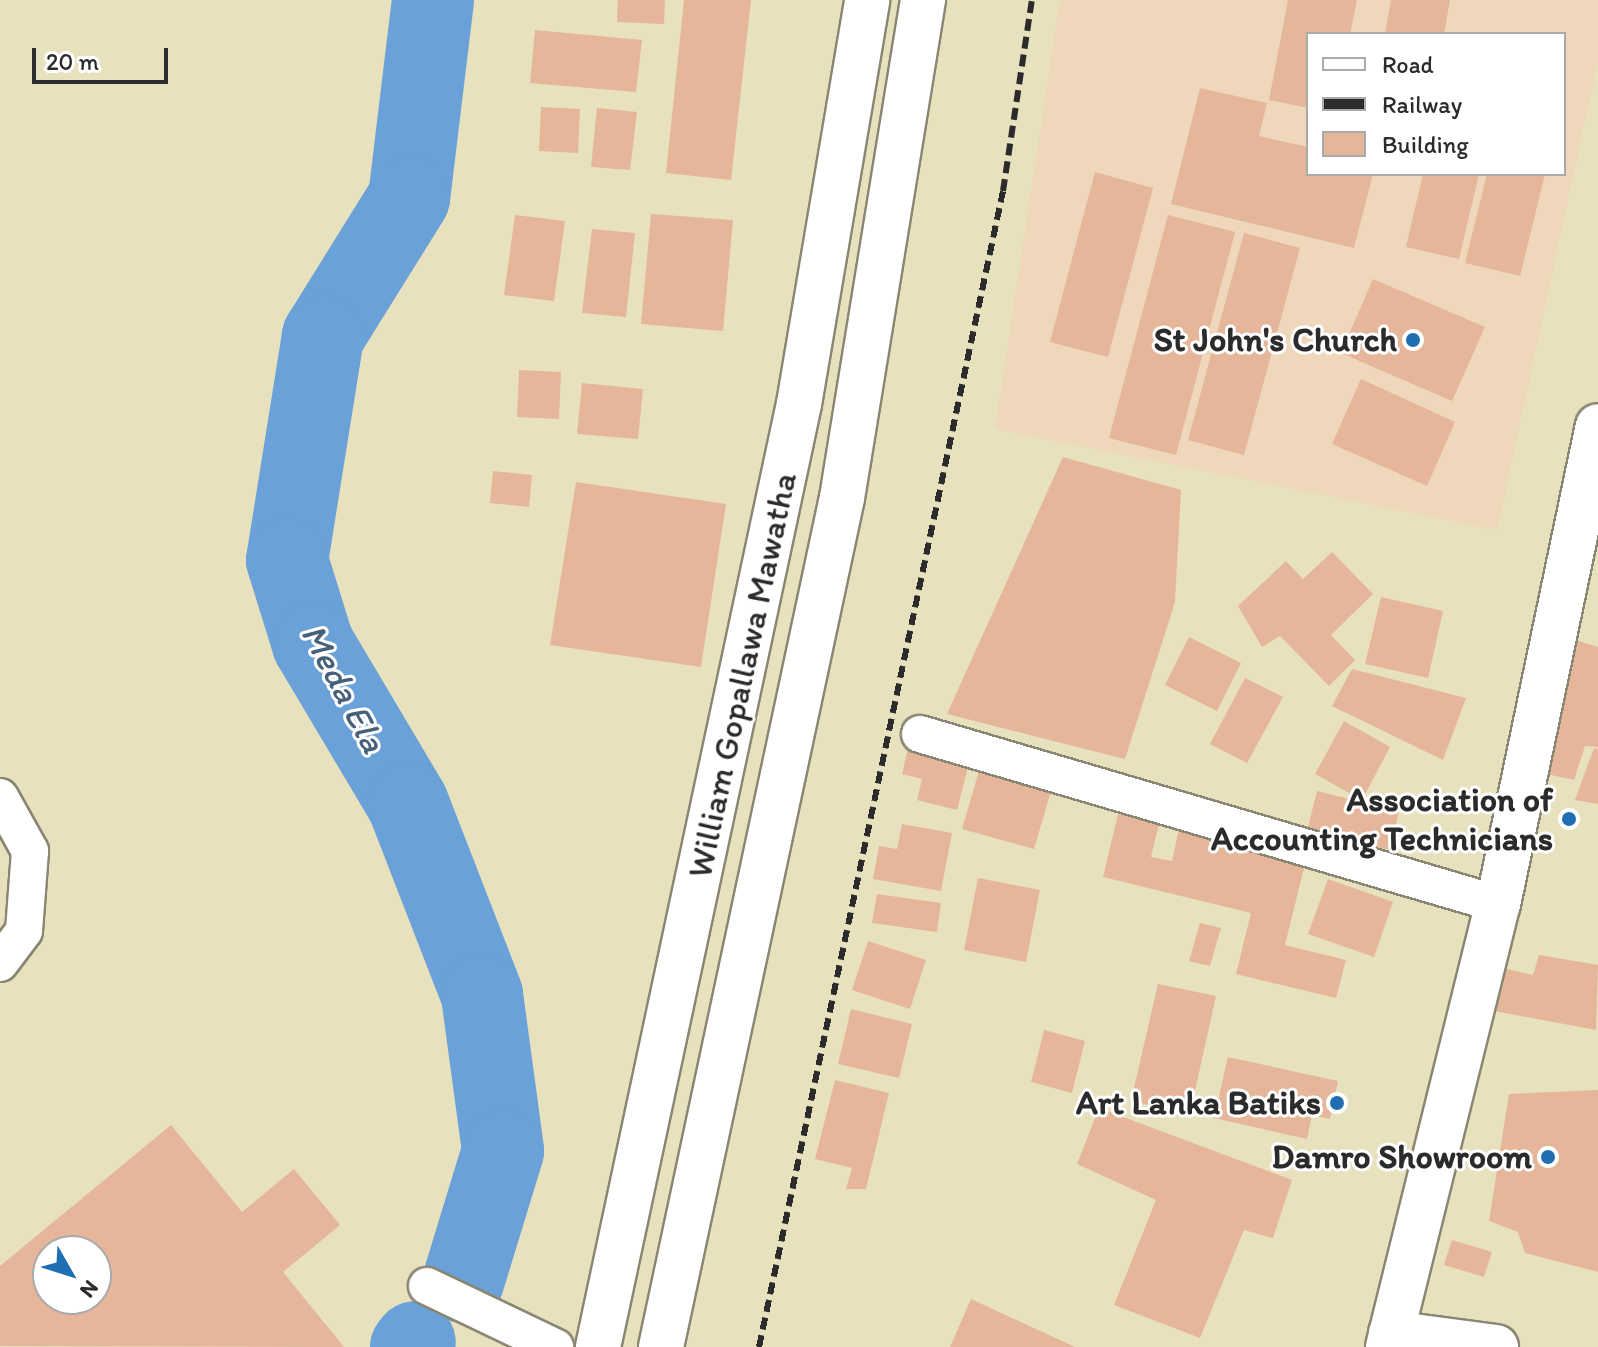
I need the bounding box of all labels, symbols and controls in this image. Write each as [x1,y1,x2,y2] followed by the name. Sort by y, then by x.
[36,32,172,82] scale bar
[1306,32,1566,176] legend
[46,47,99,76] text: 20 m
[1382,50,1434,79] text: Road
[1382,90,1462,119] text: Railway
[1382,130,1469,159] text: Building
[1152,320,1397,360] place label: St John's Church
[1404,331,1422,349] marker: St John's Church
[679,469,805,881] street label: William Gopallawa Mawatha
[292,616,396,760] water label: Meda Ela
[1211,779,1553,858] place label: Association of Accounting Technicians
[1560,810,1578,828] marker: Association of Accounting Technicians
[1076,1083,1321,1123] place label: Art Lanka Batiks
[1328,1094,1346,1112] marker: Art Lanka Batiks
[1271,1137,1532,1177] place label: Damro Showroom
[1539,1148,1557,1166] marker: Damro Showroom
[32,1235,112,1315] north arrow
[74,1275,105,1303] text: N

